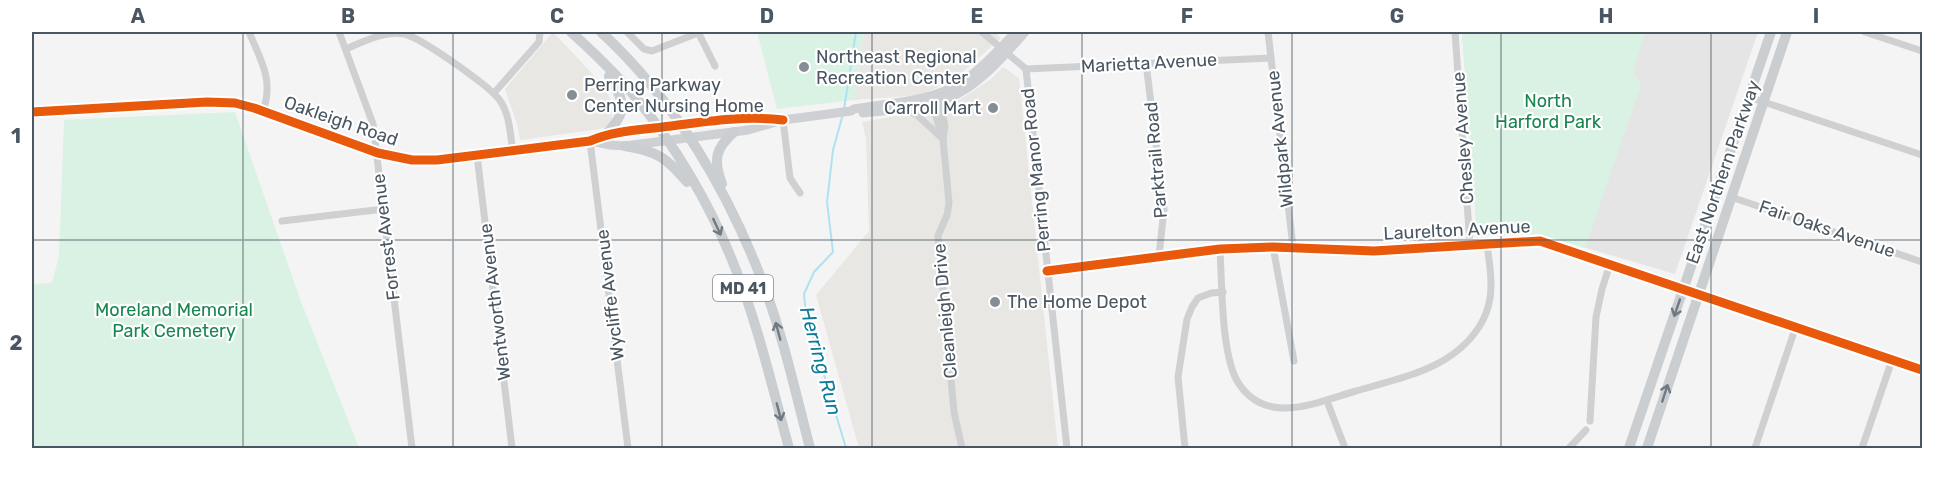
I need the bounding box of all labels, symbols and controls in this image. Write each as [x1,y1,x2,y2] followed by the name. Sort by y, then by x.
[131,4,146,28] text: A
[341,4,355,28] text: B
[550,4,564,28] text: C
[760,4,774,28] text: D
[971,4,983,28] text: E
[1181,4,1193,28] text: F
[1390,4,1404,28] text: G
[1599,4,1613,28] text: H
[1813,4,1819,28] text: I
[816,46,977,89] place label: Northeast Regional Recreation Center
[1080,48,1218,78] street label: Marietta Avenue
[797,60,811,74] marker: Northeast Regional Recreation Center
[1262,70,1298,208] street label: Wildpark Avenue
[1447,71,1479,205] street label: Chesley Avenue
[584,74,764,117] place label: Perring Parkway Center Nursing Home
[1681,77,1765,267] street label: East Northern Parkway
[1016,87,1056,253] street label: Perring Manor Road
[565,88,579,102] marker: Perring Parkway Center Nursing Home
[1495,90,1602,133] park label: North Harford Park
[281,91,401,151] street label: Oakleigh Road
[884,97,981,119] place label: Carroll Mart
[986,101,1000,115] marker: Carroll Mart
[1140,101,1172,219] street label: Parktrail Road
[11,124,21,148] text: 1
[367,172,405,302] street label: Forrest Avenue
[1756,195,1898,263] street label: Fair Oaks Avenue
[1383,215,1531,245] street label: Laurelton Avenue
[711,218,723,236] one-way arrow
[474,222,516,382] street label: Wentworth Avenue
[591,228,629,362] street label: Wycliffe Avenue
[928,243,962,379] street label: Cleanleigh Drive
[713,275,773,301] road number: MD 41
[1007,291,1147,313] place label: The Home Depot
[988,295,1002,309] marker: The Home Depot
[1671,298,1682,317] one-way arrow
[95,299,253,342] park label: Moreland Memorial Park Cemetery
[795,304,847,418] water label: Herring Run
[772,322,784,341] one-way arrow
[10,331,23,355] text: 2
[1661,384,1672,403] one-way arrow
[774,402,785,421] one-way arrow

